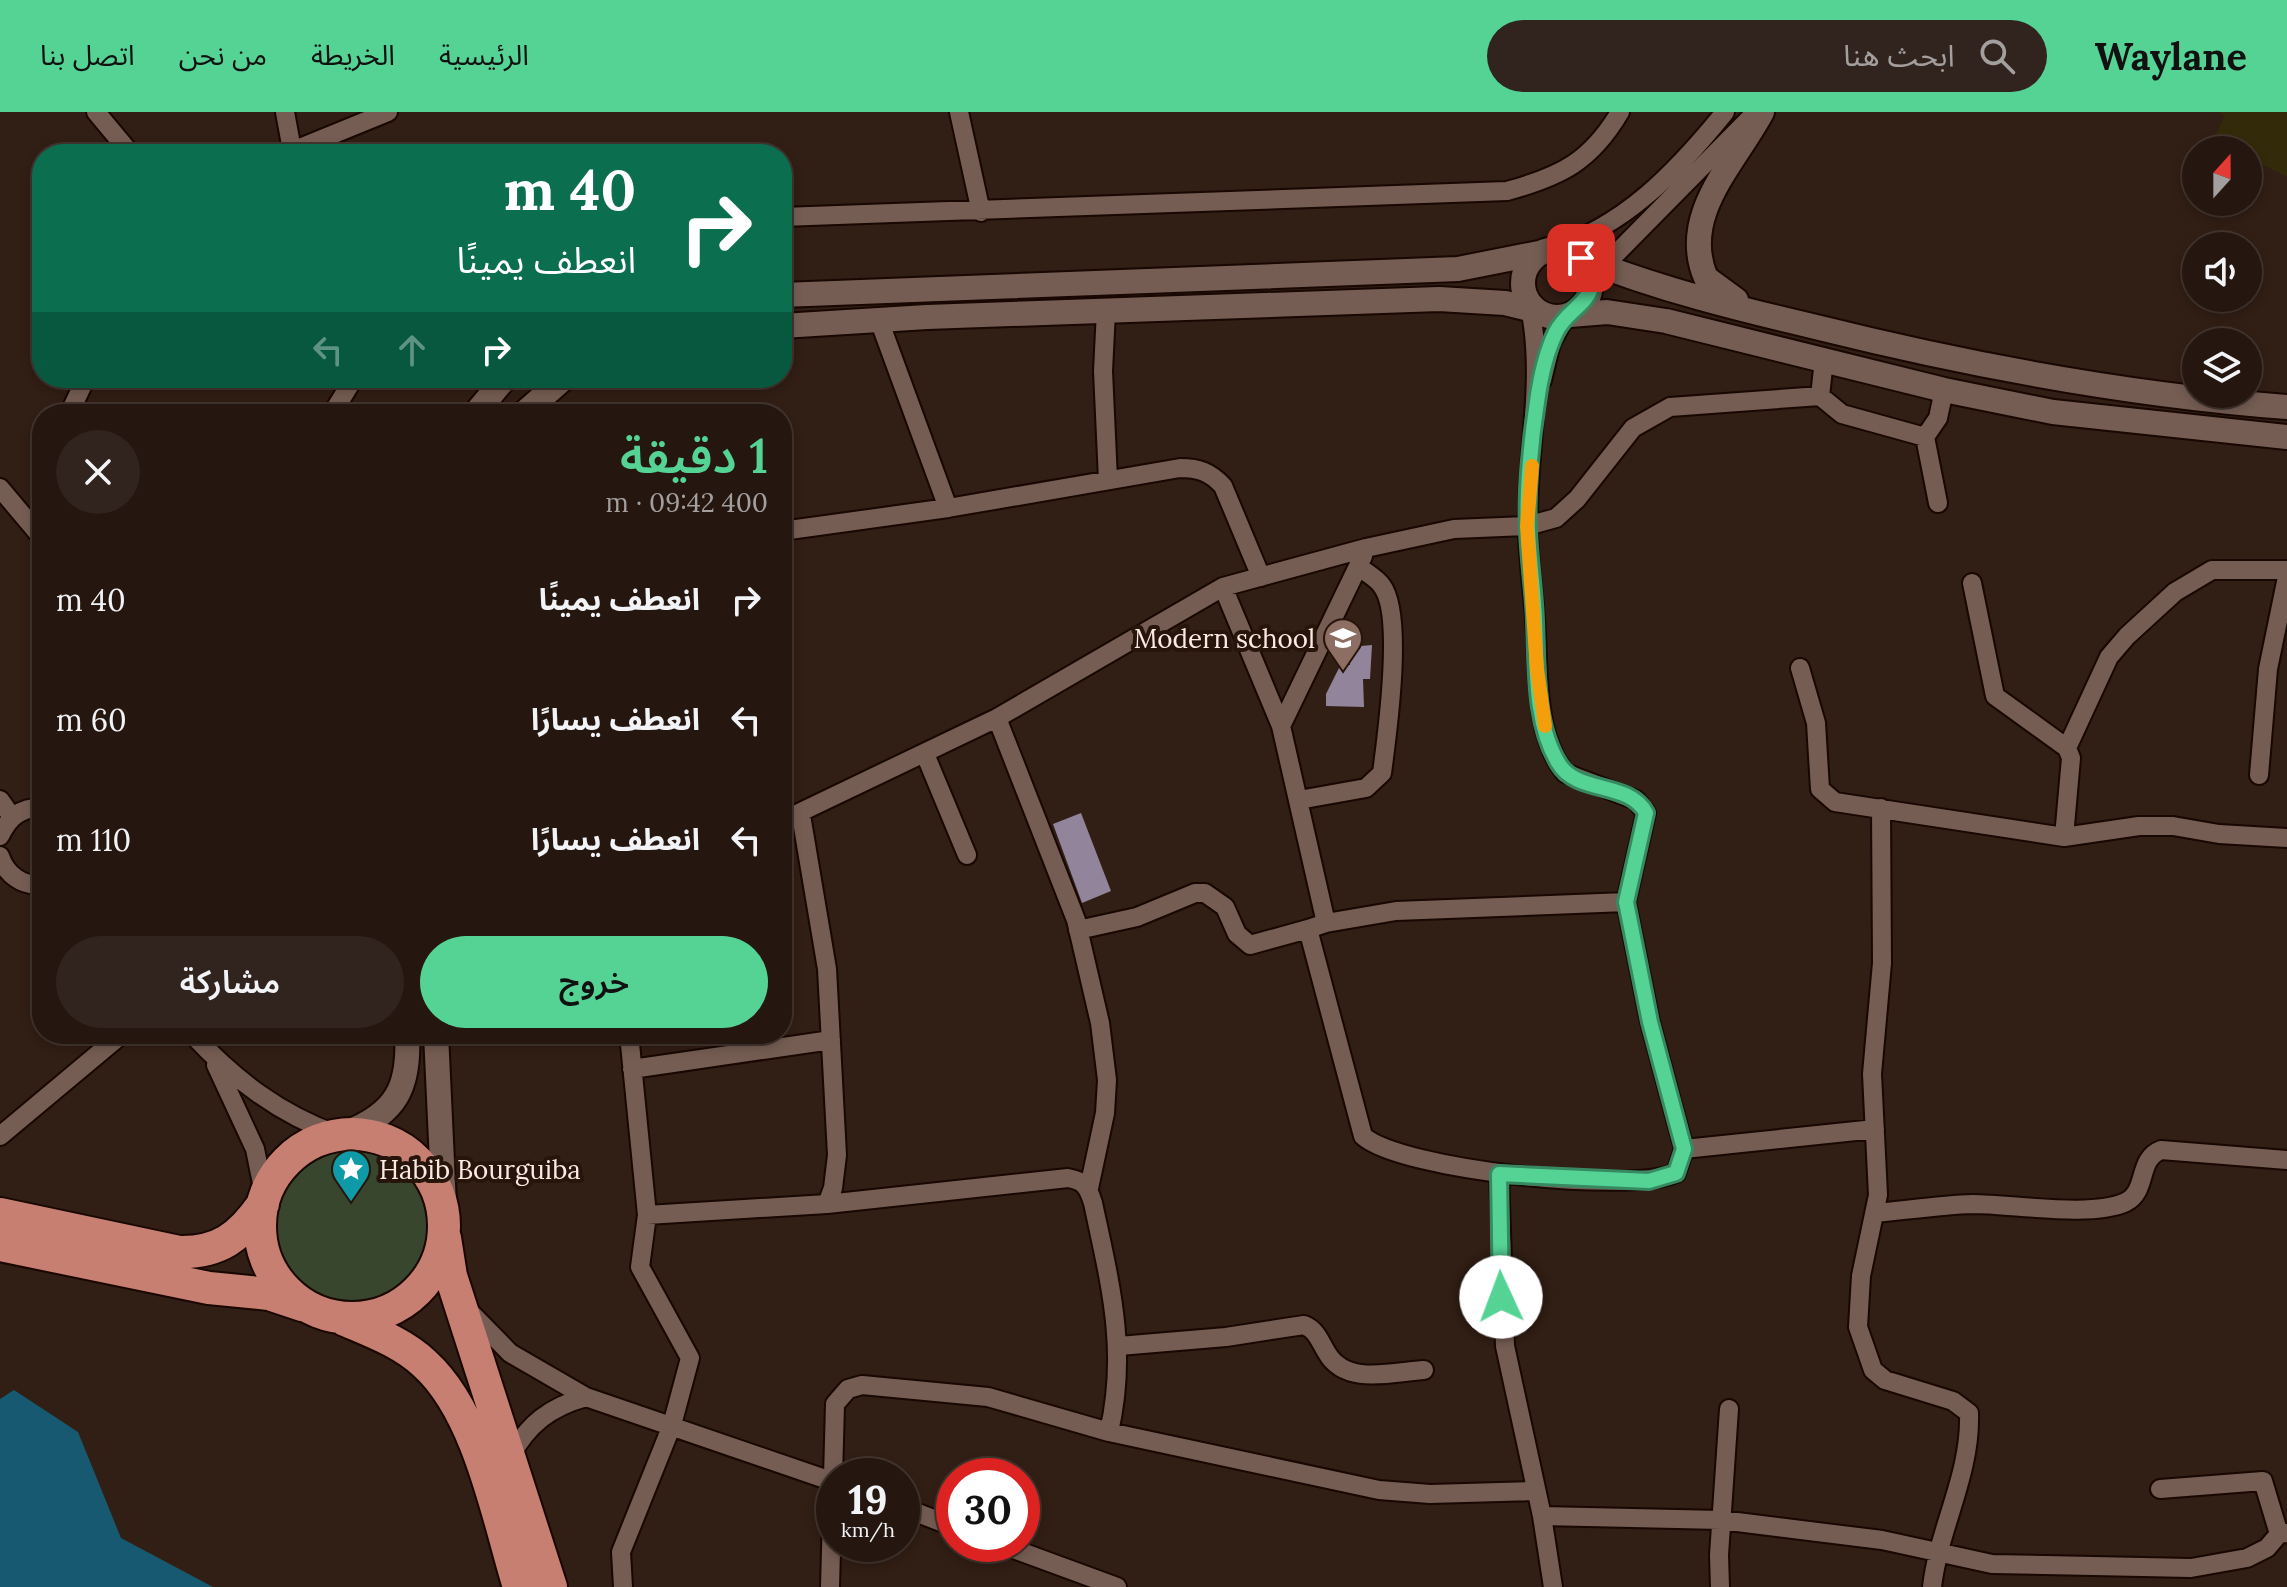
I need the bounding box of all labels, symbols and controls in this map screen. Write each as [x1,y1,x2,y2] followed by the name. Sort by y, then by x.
[1487,20,2047,92] search box
[2095,32,2247,80] text: Waylane
[1975,34,2019,78] icon: search
[1843,36,1955,74] text: ابحث هنا
[40,37,135,73] text: اتصل بنا
[179,37,267,73] text: من نحن
[311,37,395,73] text: الخريطة
[439,37,529,73] text: الرئيسية
[2182,136,2262,216] north arrow
[2182,136,2262,408] map controls
[503,154,636,225] text: 40 m
[664,176,768,280] icon: right
[1547,224,1615,292] pin
[2182,232,2262,312] button: sound
[1559,236,1603,280] icon: arrive
[457,237,636,283] text: انعطف يمينًا
[306,328,350,372] icon: left
[390,328,434,372] icon: ahead
[474,328,518,372] icon: right
[2182,328,2262,408] button: layers
[620,425,768,486] text: 1 دقيقة
[56,430,140,514] button: close
[606,486,768,519] text: 400 m · 09:42
[724,578,768,622] icon: right
[539,580,700,618] text: انعطف يمينًا
[56,581,126,619] text: 40 m
[1322,617,1364,672] school or university icon: Modern school
[1134,622,1315,655] place label: Modern school
[724,698,768,742] icon: left
[531,700,700,738] text: انعطف يسارًا
[56,701,127,739] text: 60 m
[724,818,768,862] icon: left
[531,820,700,858] text: انعطف يسارًا
[56,821,131,859] text: 110 m
[56,936,404,1028] button: مشاركة
[420,936,768,1028] button: خروج
[330,1148,372,1203] place icon: Habib Bourguiba
[379,1153,581,1186] place label: Habib Bourguiba
[1459,1255,1543,1339] position arrow
[936,1458,1040,1562] speed limit sign: 30
[848,1474,888,1525] text: 19
[841,1517,895,1542] text: km/h

